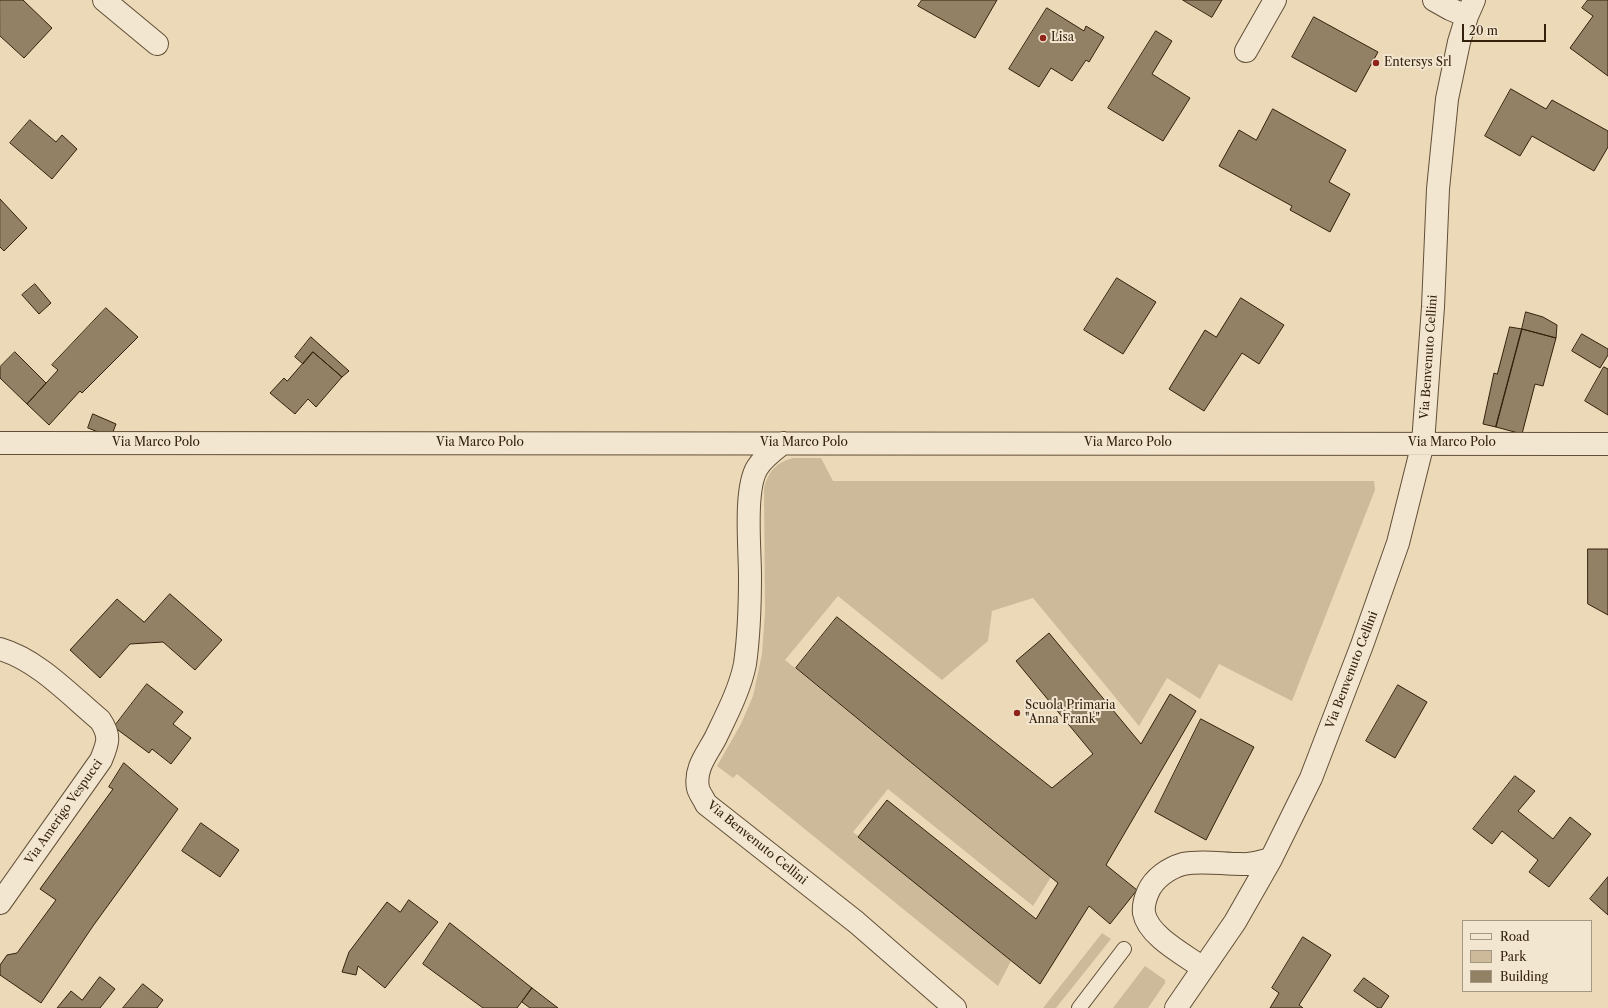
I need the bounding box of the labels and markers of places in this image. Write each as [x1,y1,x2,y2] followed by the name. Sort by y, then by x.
[1051,31,1074,45] place label: Lisa
[1038,33,1048,43] marker: Lisa
[1384,56,1452,70] place label: Entersys Srl
[1371,58,1381,68] marker: Entersys Srl
[1025,699,1115,727] place label: Scuola Primaria "Anna Frank"
[1012,708,1022,718] marker: Scuola Primaria "Anna Frank"

